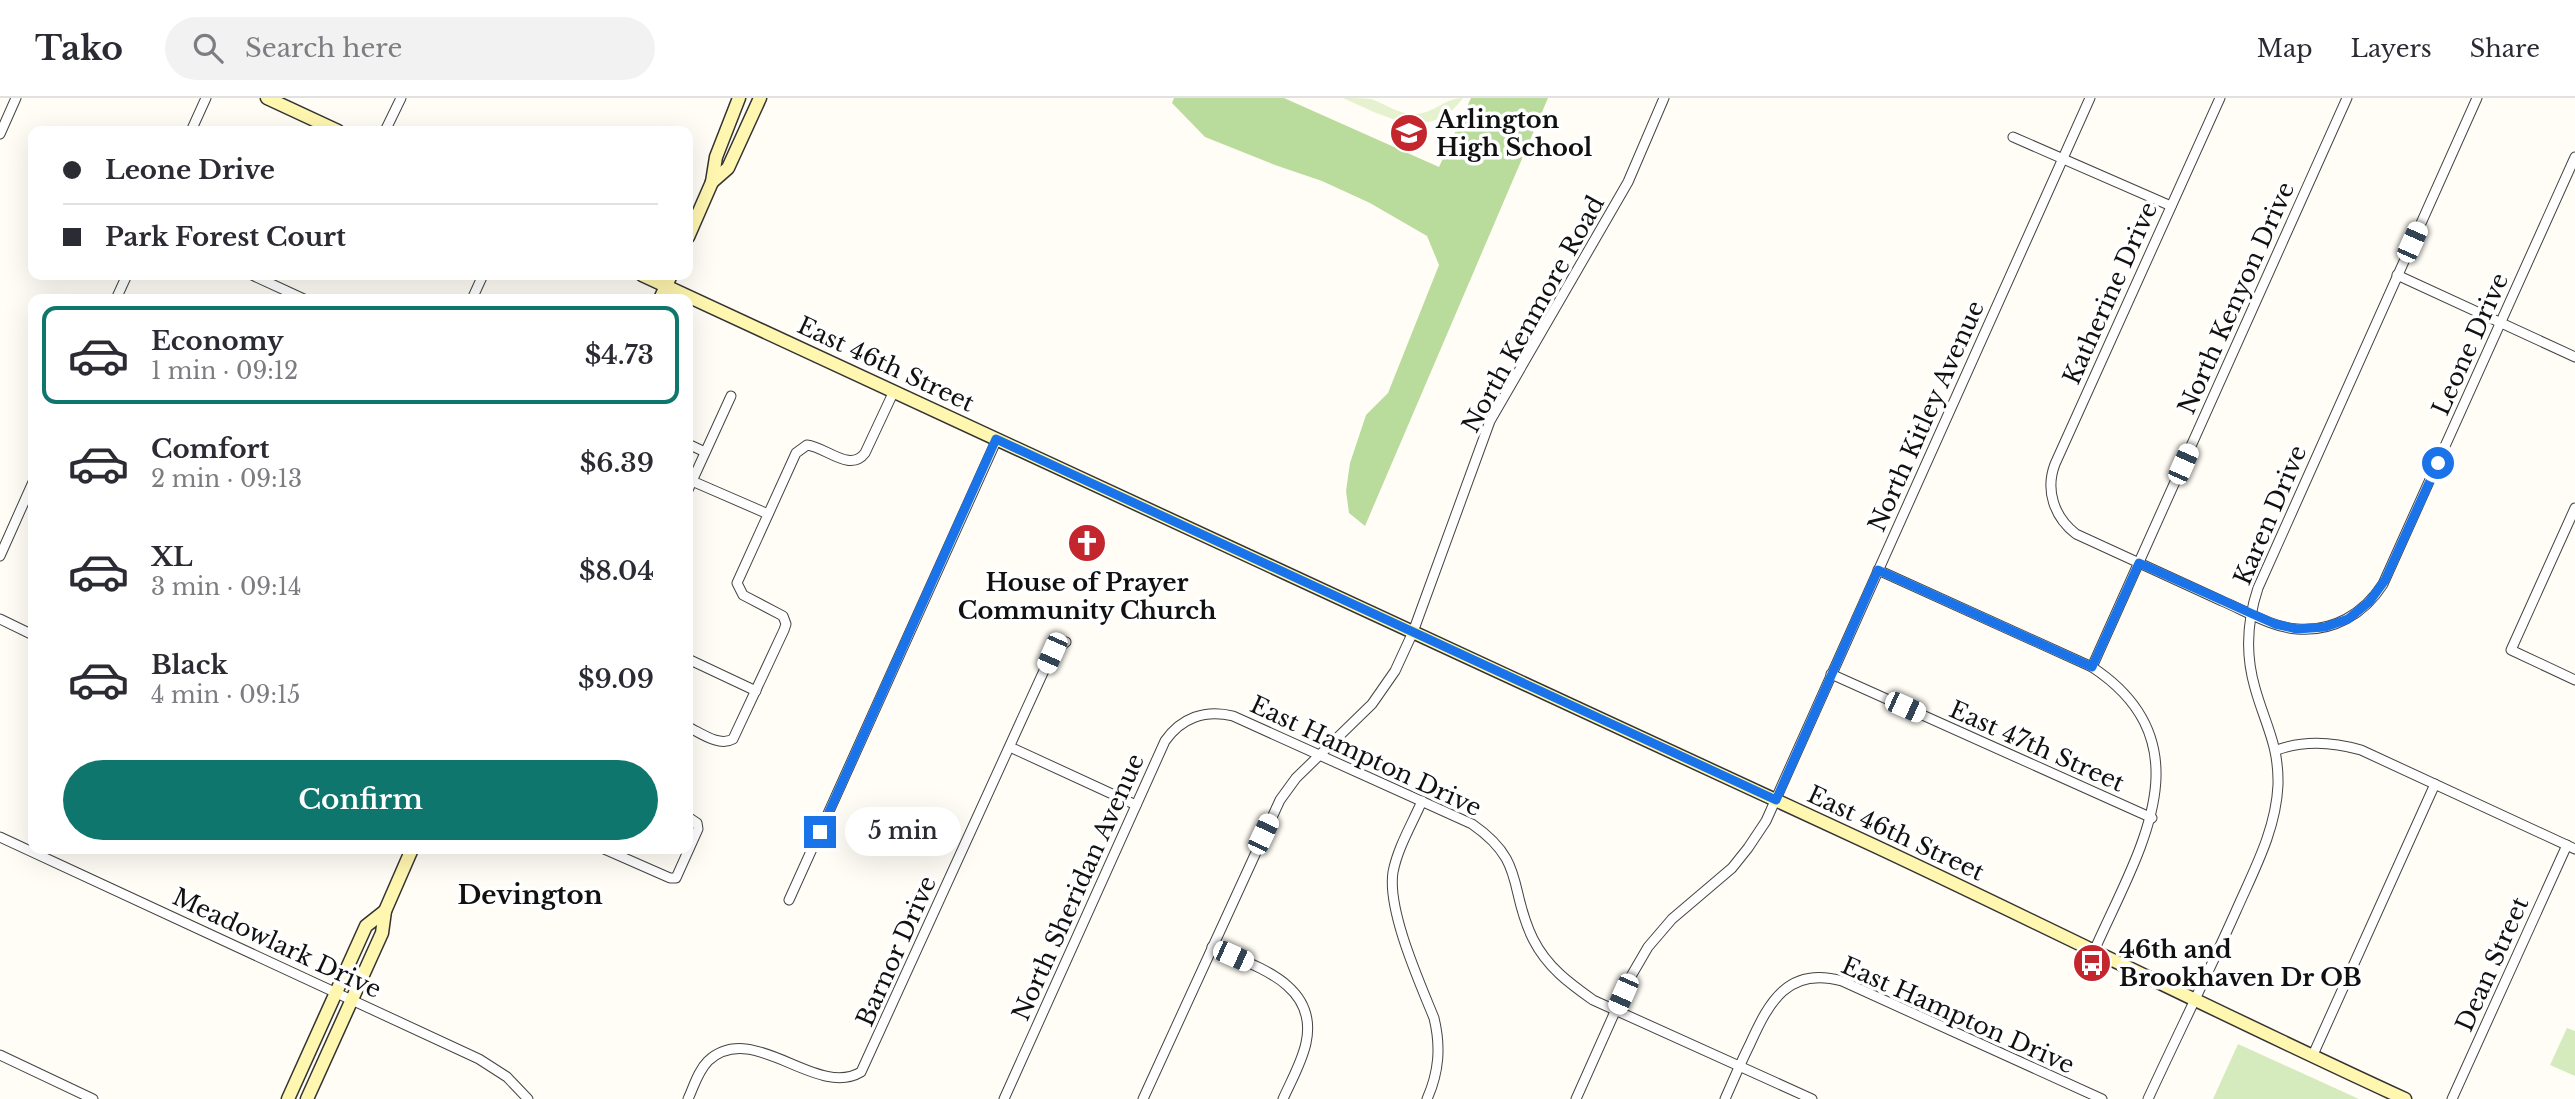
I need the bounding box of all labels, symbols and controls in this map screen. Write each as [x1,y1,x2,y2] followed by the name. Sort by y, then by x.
[165,17,655,80] search box
[35,28,123,69] text: Tako
[189,29,227,67] icon: search
[245,32,402,64] text: Search here
[2257,34,2313,63] text: Map
[2351,34,2432,63] text: Layers
[2470,34,2540,63] text: Share
[1435,105,1593,162] place label: Arlington High School
[1388,112,1430,154] school or university icon: Arlington High School
[105,154,275,186] text: Leone Drive
[2172,177,2300,419] street label: North Kenyon Drive
[1456,191,1610,437] street label: North Kenmore Road
[2057,197,2163,389] street label: Katherine Drive
[2394,219,2431,265] car
[105,221,346,253] text: Park Forest Court
[2426,268,2514,420] street label: Leone Drive
[1862,296,1990,536] street label: North Kitley Avenue
[793,310,979,418] street label: East 46th Street
[67,324,130,387] icon: car
[151,325,284,357] text: Economy
[585,339,654,371] text: $4.73
[151,357,298,385] text: 1 min · 09:12
[67,432,130,495] icon: car
[151,433,269,465] text: Comfort
[2165,441,2202,487] car
[2228,441,2312,589] street label: Karen Drive
[580,447,654,479] text: $6.39
[2422,447,2454,479] route start
[151,465,302,493] text: 2 min · 09:13
[1066,522,1108,564] church icon: House of Prayer Community Church
[67,540,130,603] icon: car
[151,541,193,573] text: XL
[579,555,654,587] text: $8.04
[958,568,1216,625] place label: House of Prayer Community Church
[151,573,301,601] text: 3 min · 09:14
[1034,630,1071,676] car
[67,648,130,711] icon: car
[151,649,228,681] text: Black
[578,663,654,695] text: $9.09
[151,681,300,709] text: 4 min · 09:15
[1882,689,1929,725] car
[1246,690,1486,822] street label: East Hampton Drive
[1945,694,2129,798] street label: East 47th Street
[1006,749,1150,1025] street label: North Sheridan Avenue
[63,760,658,840] button: Confirm
[1803,779,1989,887] street label: East 46th Street
[844,808,960,856] callout: 5 min
[1245,811,1282,857] car
[804,816,836,848] route end
[868,817,938,845] text: 5 min
[850,871,942,1031] street label: Barnor Drive
[457,879,603,911] district label: Devington
[168,882,386,1004] street label: Meadowlark Drive
[2449,892,2535,1036] street label: Dean Street
[2119,935,2362,992] place label: 46th and Brookhaven Dr OB
[1210,938,1257,974] car
[2071,942,2113,984] bus stop icon: 46th and Brookhaven Dr OB
[1837,951,2079,1079] street label: East Hampton Drive
[1605,971,1642,1017] car

